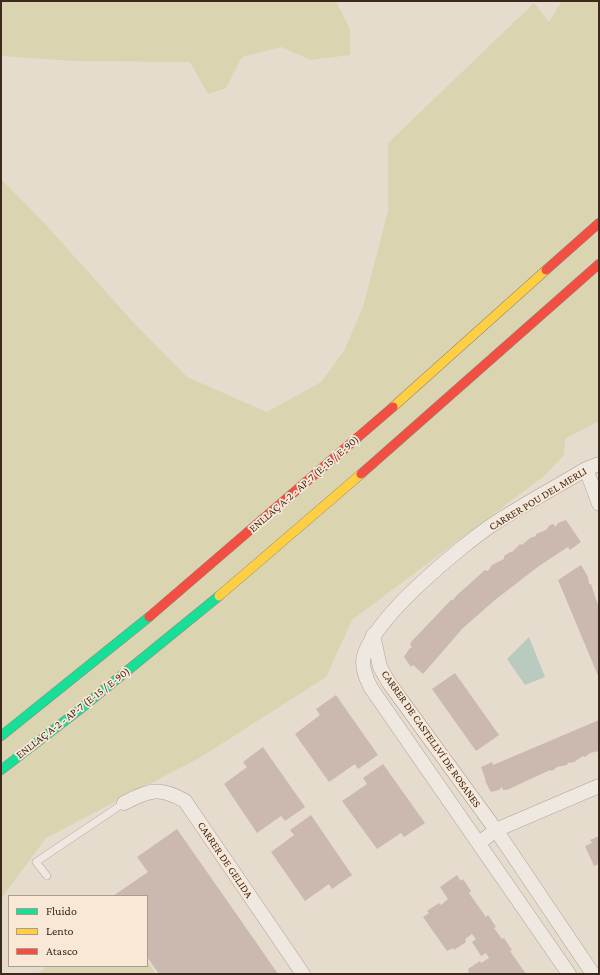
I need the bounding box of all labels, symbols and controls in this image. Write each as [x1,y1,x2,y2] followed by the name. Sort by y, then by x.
[246,433,362,535] street label: ENLLAÇ A-2 - AP-7 (E-15 / E-90)
[487,465,589,533] street label: CARRER POU DEL MERLI
[13,664,133,762] street label: ENLLAÇ A-2 - AP-7 (E-15 / E-90)
[378,668,484,810] street label: CARRER DE CASTELLVÍ DE ROSANES
[194,819,256,901] street label: CARRER DE GELIDA
[8,895,148,967] legend
[46,904,77,918] text: Fluido
[46,924,74,938] text: Lento
[46,944,78,958] text: Atasco

